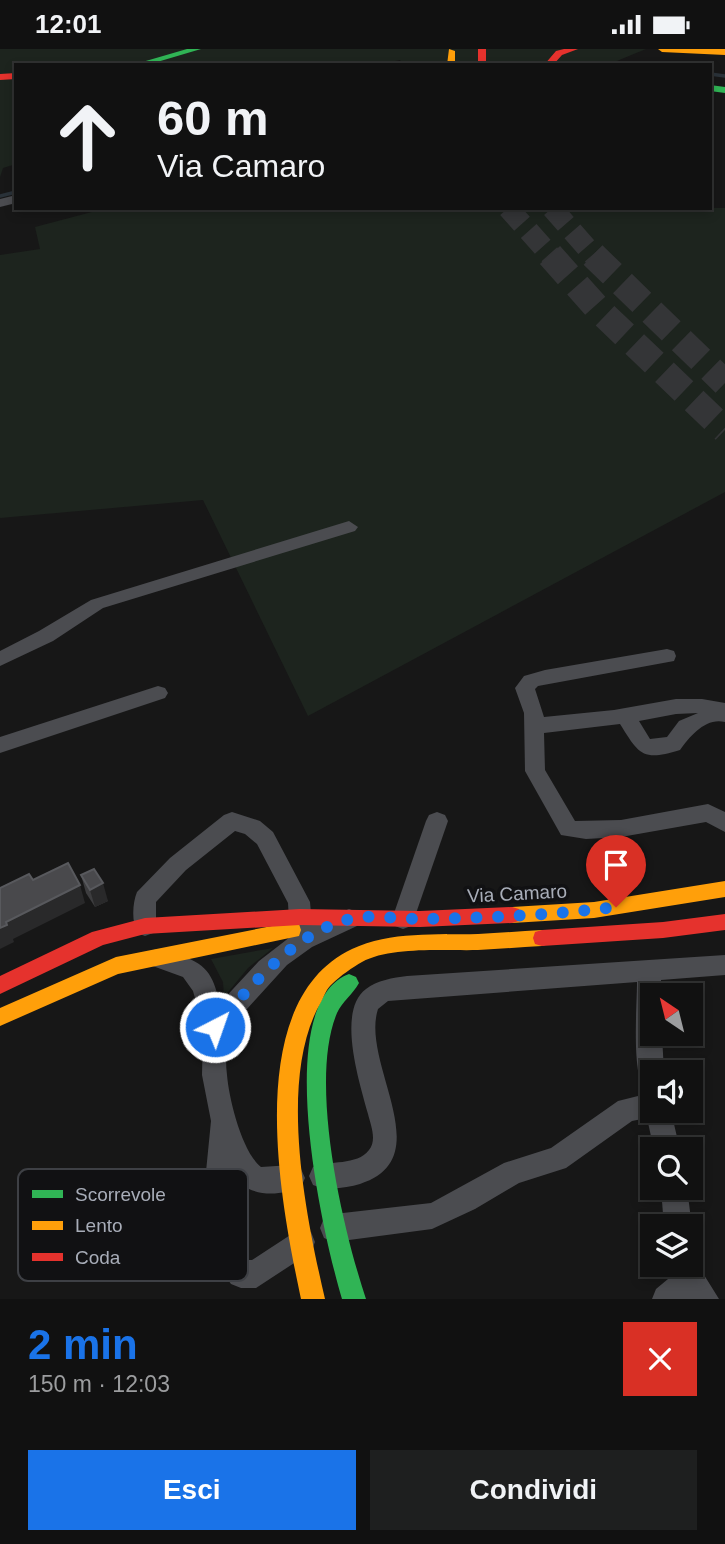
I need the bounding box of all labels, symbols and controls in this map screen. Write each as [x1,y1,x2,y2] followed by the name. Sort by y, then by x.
[35,9,102,39] text: 12:01
[42,91,133,182] icon: ahead
[157,91,269,145] text: 60 m
[157,148,325,184] text: Via Camaro
[586,835,646,907] pin
[597,846,635,884] icon: arrive
[467,880,567,907] street label: Via Camaro
[640,983,704,1047] north arrow
[640,983,703,1277] map controls
[178,990,252,1064] position arrow
[640,1060,703,1123] button: sound
[640,1137,703,1200] button: search
[18,1169,248,1281] legend
[75,1184,166,1205] text: Scorrevole
[640,1214,703,1277] button: layers
[75,1215,123,1236] text: Lento
[75,1247,121,1268] text: Coda
[28,1321,138,1368] text: 2 min
[623,1322,697,1396] button: close
[28,1371,170,1397] text: 150 m · 12:03
[28,1450,356,1530] button: Esci
[370,1450,697,1530] button: Condividi

